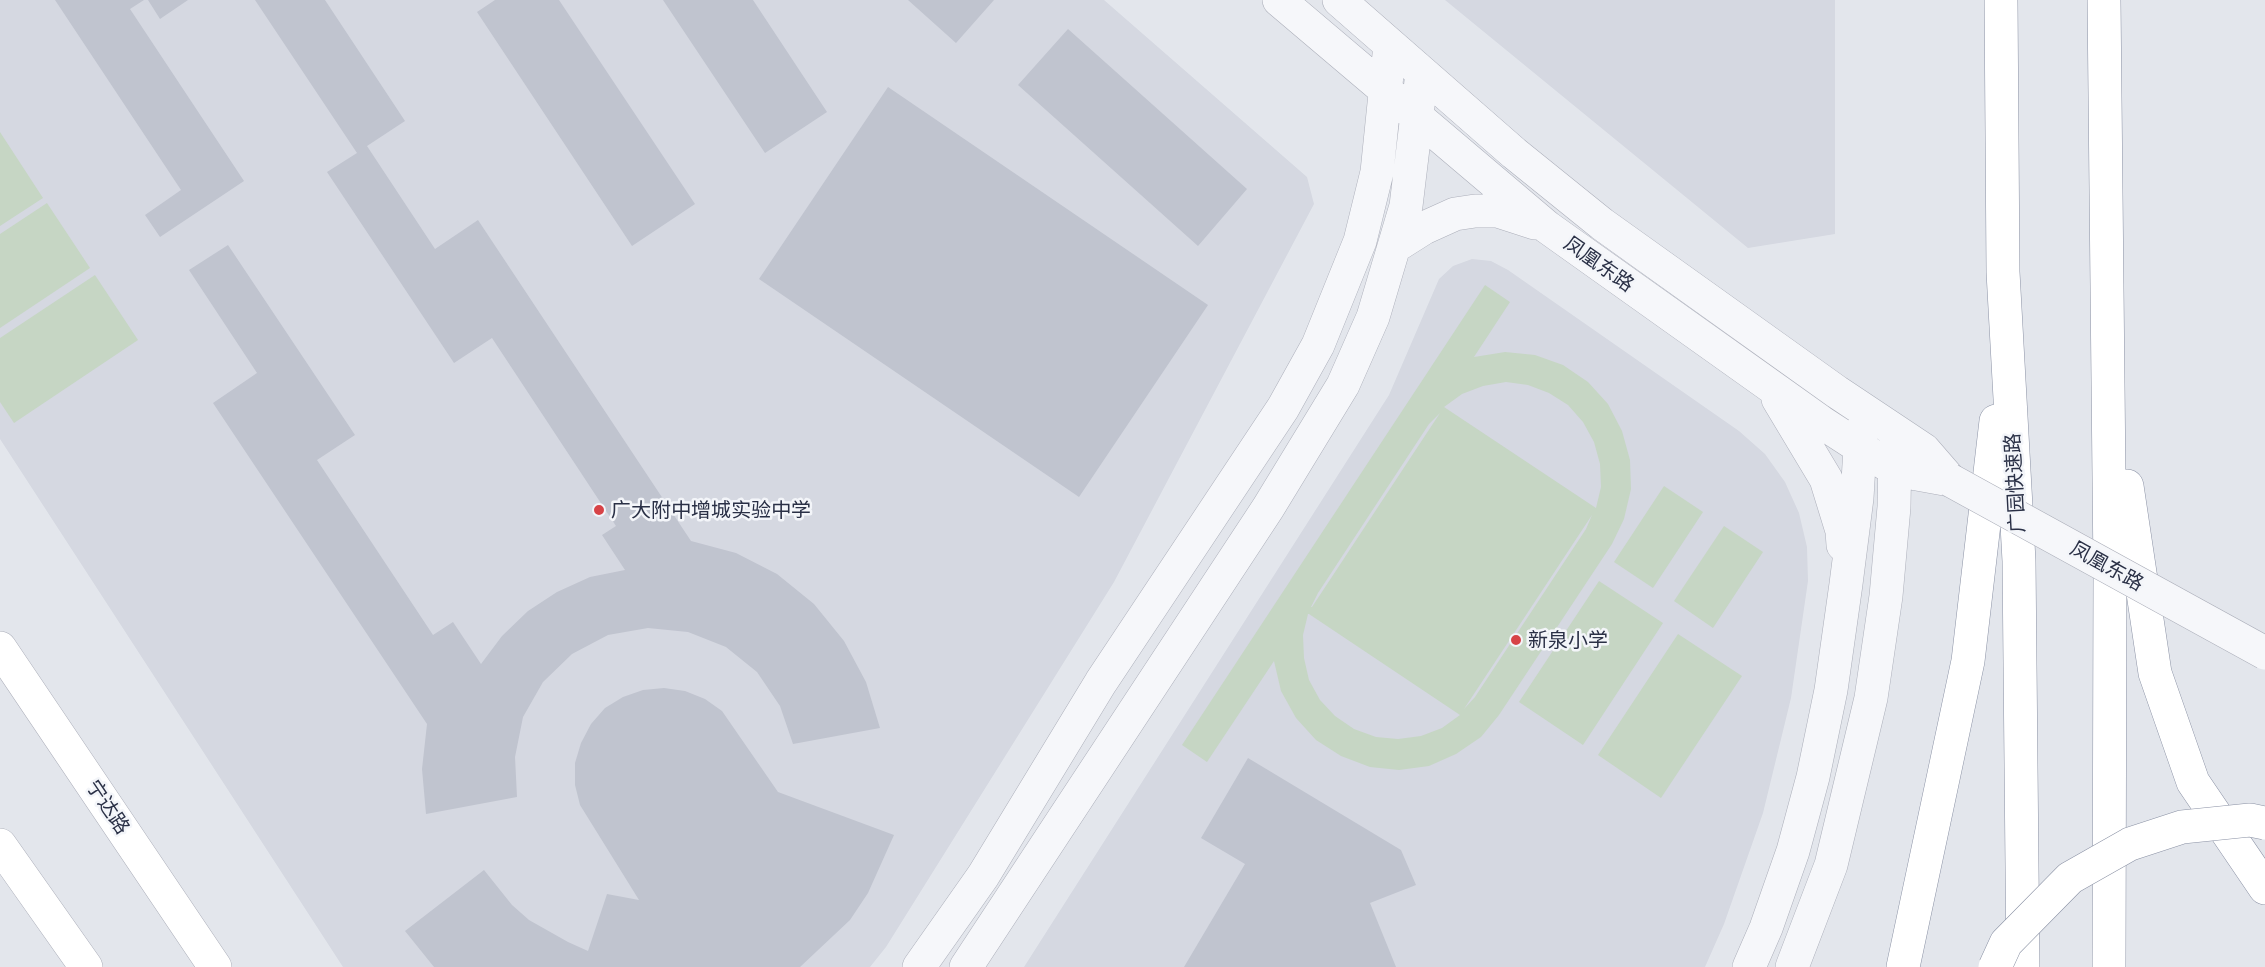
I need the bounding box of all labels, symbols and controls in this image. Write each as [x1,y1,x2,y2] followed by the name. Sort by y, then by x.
[1559,231,1639,297] street label: 凤凰东路
[2000,432,2030,534] street label: 广园快速路
[611,498,811,522] place label: 广大附中增城实验中学
[592,503,606,517] marker: 广大附中增城实验中学
[2066,536,2148,596] street label: 凤凰东路
[1528,628,1608,652] place label: 新泉小学
[1509,633,1523,647] marker: 新泉小学
[81,775,135,839] street label: 宁达路

